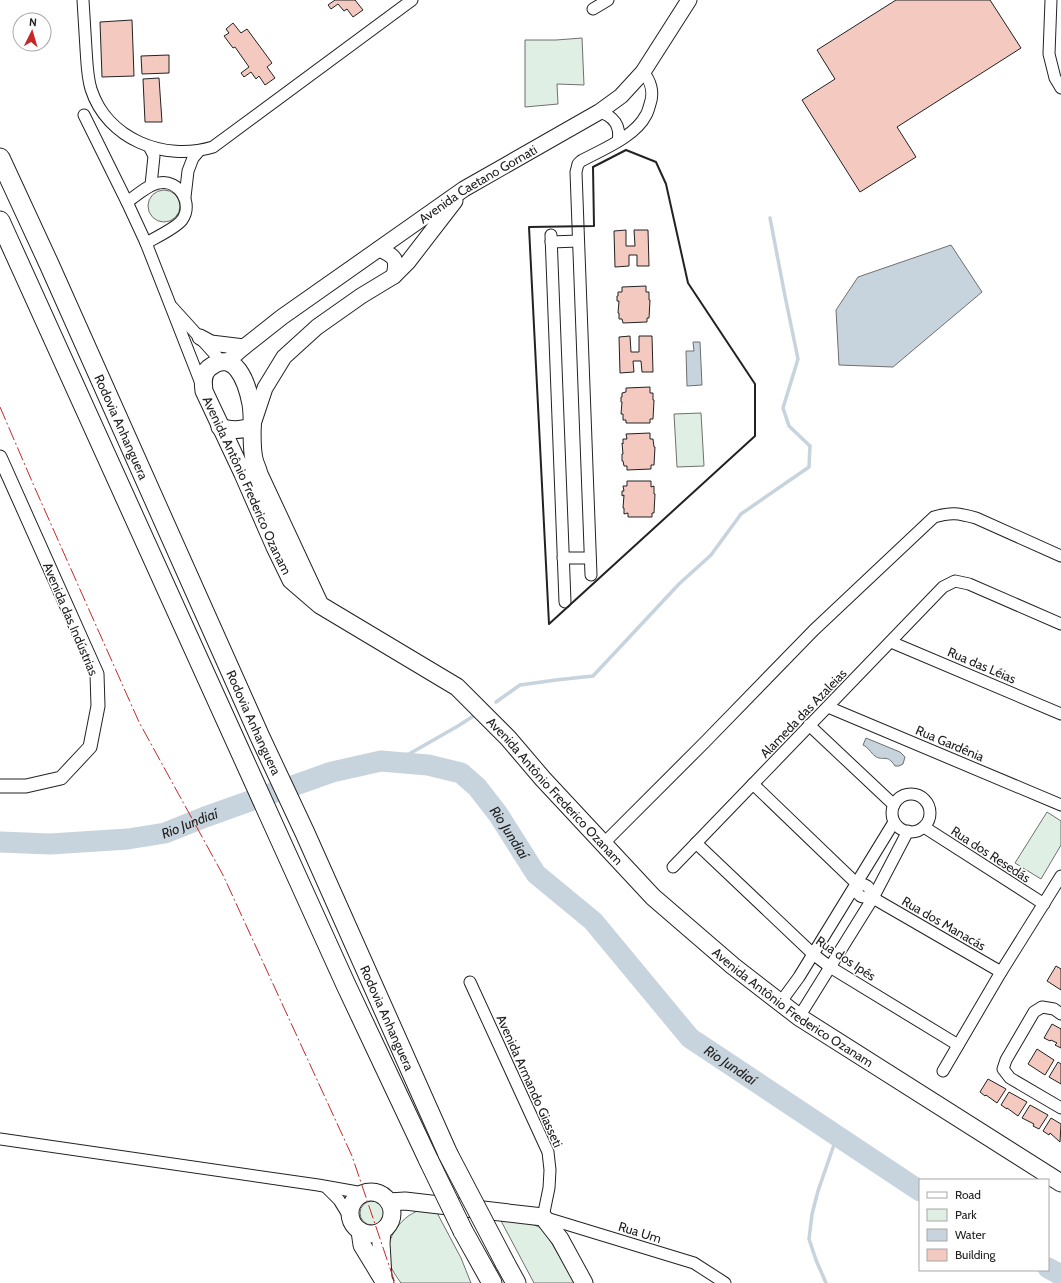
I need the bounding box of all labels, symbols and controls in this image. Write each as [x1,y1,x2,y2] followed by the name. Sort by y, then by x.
[12,12,52,52] north arrow
[28,15,37,29] text: N
[415,141,540,226] street label: Avenida Caetano Gornati
[91,372,152,483] street label: Rodovia Anhanguera
[200,394,295,577] street label: Avenida Antônio Frederico Ozanam
[40,560,102,679] street label: Avenida das Indústrias
[945,643,1019,687] street label: Rua das Léias
[756,665,850,761] street label: Alameda das Azaleias
[223,668,285,778] street label: Rodovia Anhanguera
[484,714,627,868] street label: Avenida Antônio Frederico Ozanam
[913,721,987,765] street label: Rua Gardênia
[486,802,534,863] water label: Rio Jundiaí
[158,804,221,843] water label: Rio Jundiaí
[948,822,1034,886] street label: Rua dos Resedás
[899,893,989,954] street label: Rua dos Manacás
[813,932,880,984] street label: Rua dos Ipês
[709,944,876,1070] street label: Avenida Antônio Frederico Ozanam
[357,963,418,1074] street label: Rodovia Anhanguera
[494,1012,566,1150] street label: Avenida Armando Giasseti
[701,1041,761,1090] water label: Rio Jundiaí
[919,1179,1049,1271] legend
[955,1187,981,1202] text: Road
[955,1207,977,1222] text: Park
[616,1218,664,1246] street label: Rua Um
[955,1227,986,1242] text: Water
[955,1247,997,1262] text: Building

